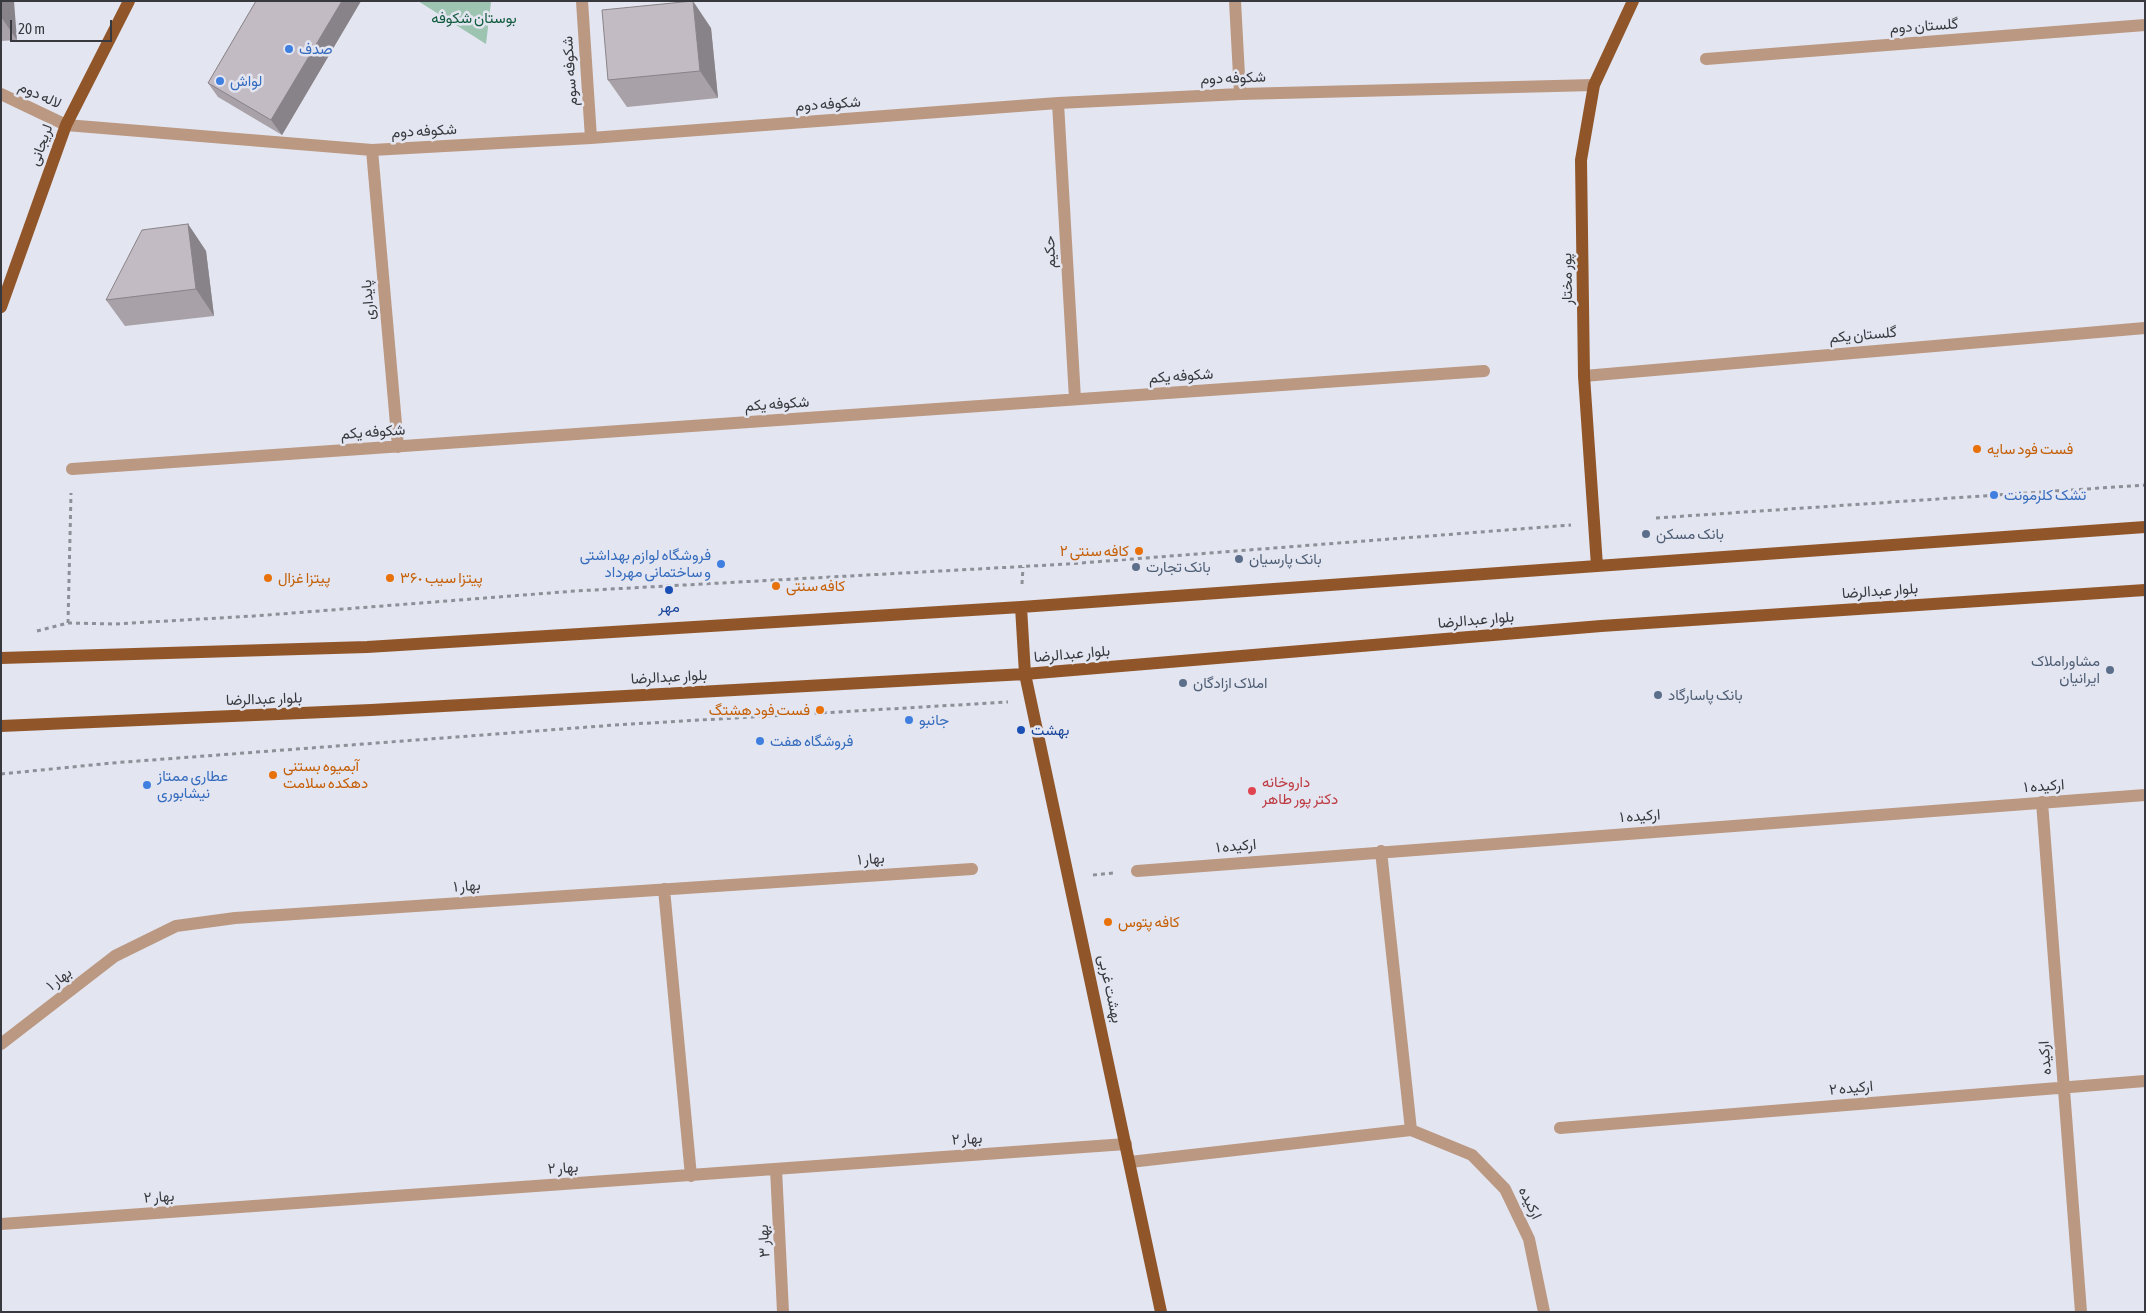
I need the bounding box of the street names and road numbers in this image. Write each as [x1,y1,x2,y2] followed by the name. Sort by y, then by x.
[1889,15,1959,37] street label: گلستان دوم
[559,35,581,107] street label: شکوفه سوم
[1200,68,1266,88] street label: شکوفه دوم
[16,77,64,113] street label: لاله دوم
[795,93,861,115] street label: شکوفه دوم
[391,120,457,142] street label: شکوفه دوم
[25,122,57,168] street label: لریجانی
[1040,235,1060,269] street label: حکیم
[1558,253,1576,305] street label: پور مختار
[357,279,379,321] street label: پایداری
[1828,323,1898,347] street label: گلستان یکم
[1148,365,1214,387] street label: شکوفه یکم
[744,393,810,415] street label: شکوفه یکم
[340,421,406,443] street label: شکوفه یکم
[1841,579,1919,603] street label: بلوار عبدالرضا
[1437,608,1515,632] street label: بلوار عبدالرضا
[1033,642,1111,666] street label: بلوار عبدالرضا
[630,666,708,688] street label: بلوار عبدالرضا
[225,689,303,709] street label: بلوار عبدالرضا
[2023,776,2065,796] street label: ارکیده ۱
[1619,806,1661,826] street label: ارکیده ۱
[1215,835,1257,857] street label: ارکیده ۱
[857,849,885,869] street label: بهار ۱
[453,876,481,896] street label: بهار ۱
[1094,953,1126,1025] street label: بهشت غربی
[43,963,75,995] street label: بهار ۱
[2035,1040,2055,1076] street label: ارکیده
[1828,1077,1874,1099] street label: ارکیده ۲
[951,1129,983,1149] street label: بهار ۲
[547,1158,579,1178] street label: بهار ۲
[1514,1184,1546,1222] street label: ارکیده
[143,1187,175,1207] street label: بهار ۲
[754,1224,774,1258] street label: بهار ۳

